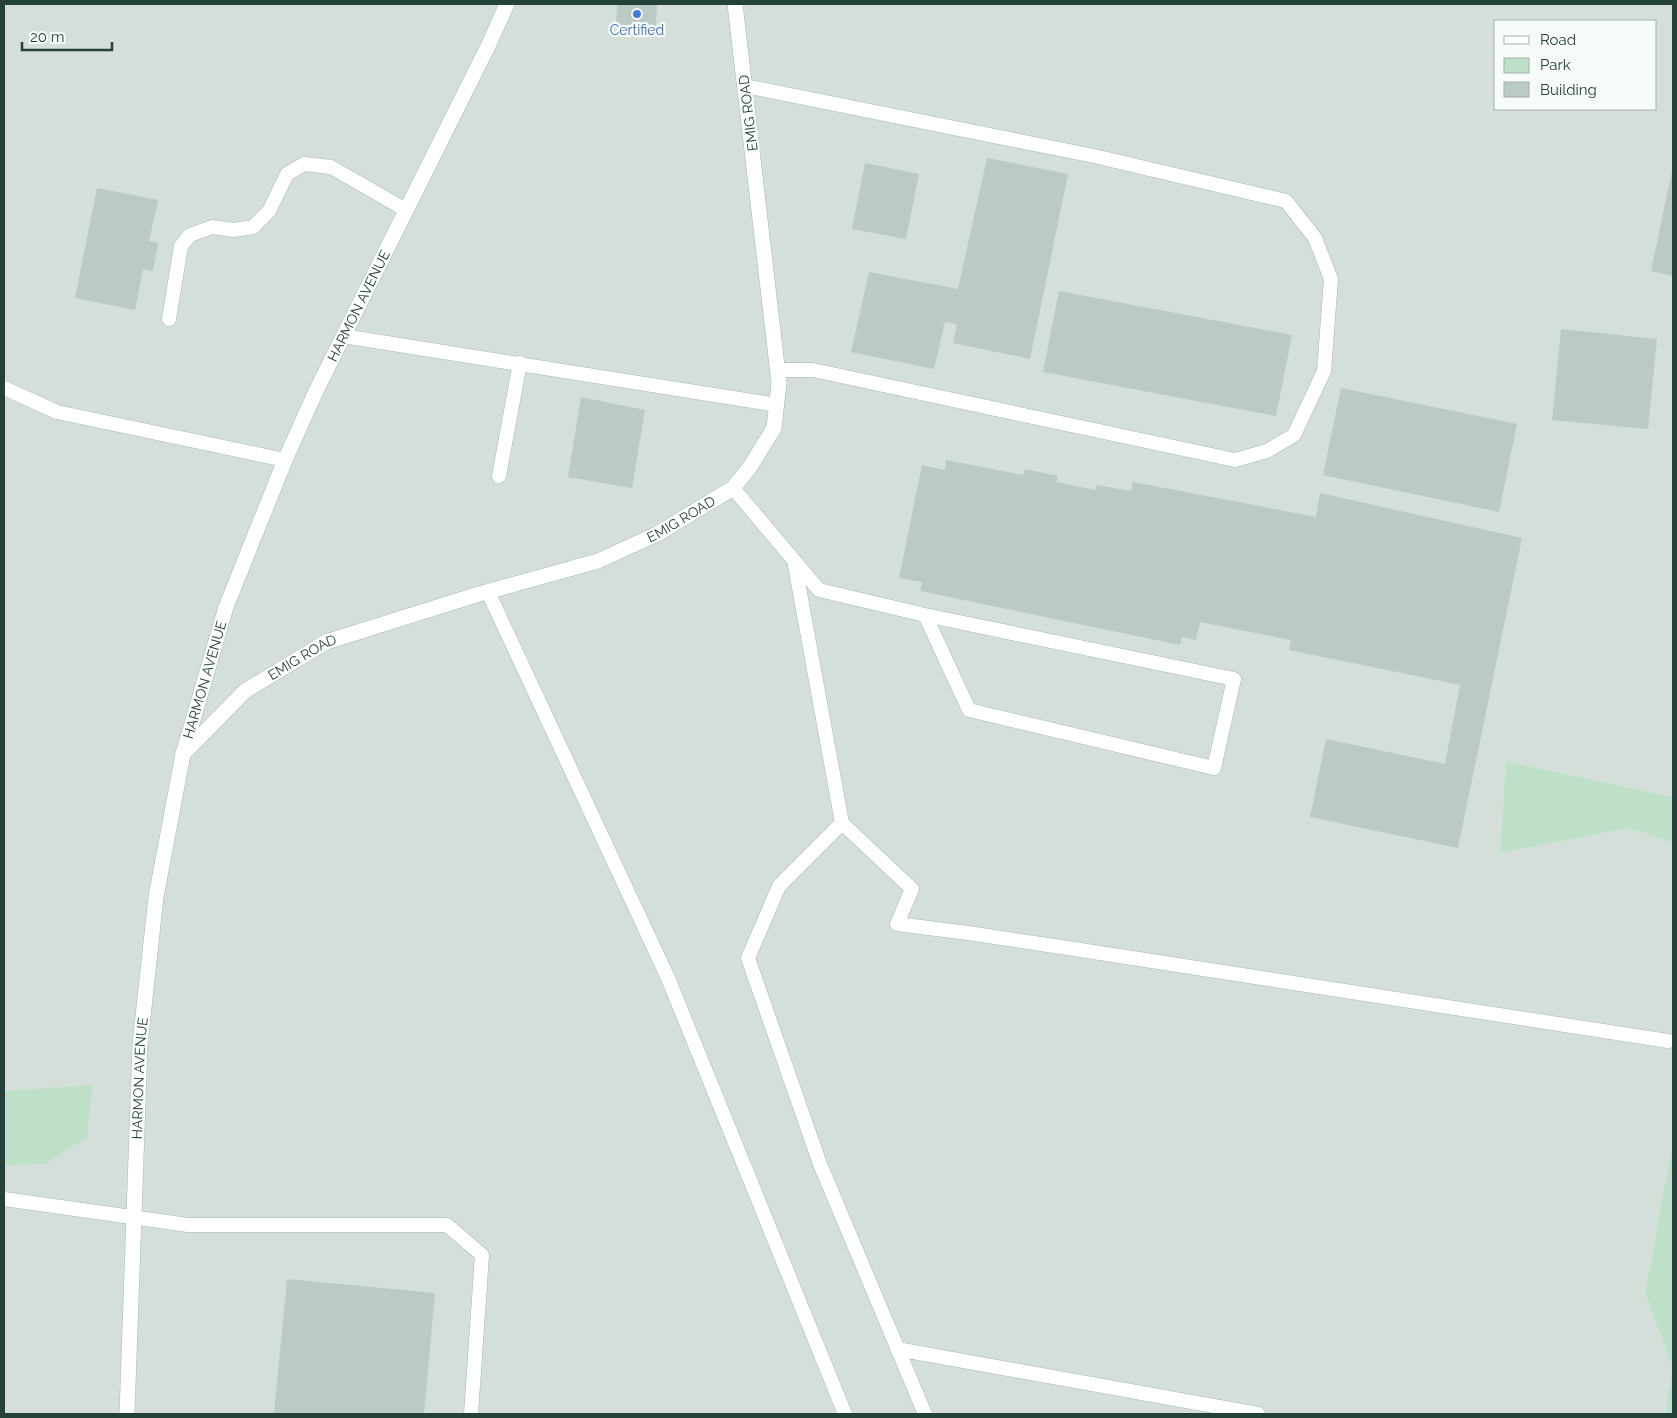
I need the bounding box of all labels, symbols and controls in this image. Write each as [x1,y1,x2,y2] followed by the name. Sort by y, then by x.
[631,8,643,20] marker: Certified
[22,20,112,52] scale bar
[1494,20,1657,110] legend
[610,22,664,38] place label: Certified
[30,28,65,46] text: 20 m
[1540,31,1576,49] text: Road
[1540,56,1571,74] text: Park
[735,74,761,152] street label: EMIG ROAD
[1540,81,1597,99] text: Building
[324,248,393,364] street label: HARMON AVENUE
[644,493,718,545] street label: EMIG ROAD
[180,619,230,741] street label: HARMON AVENUE
[265,631,338,683] street label: EMIG ROAD
[129,1016,151,1140] street label: HARMON AVENUE

